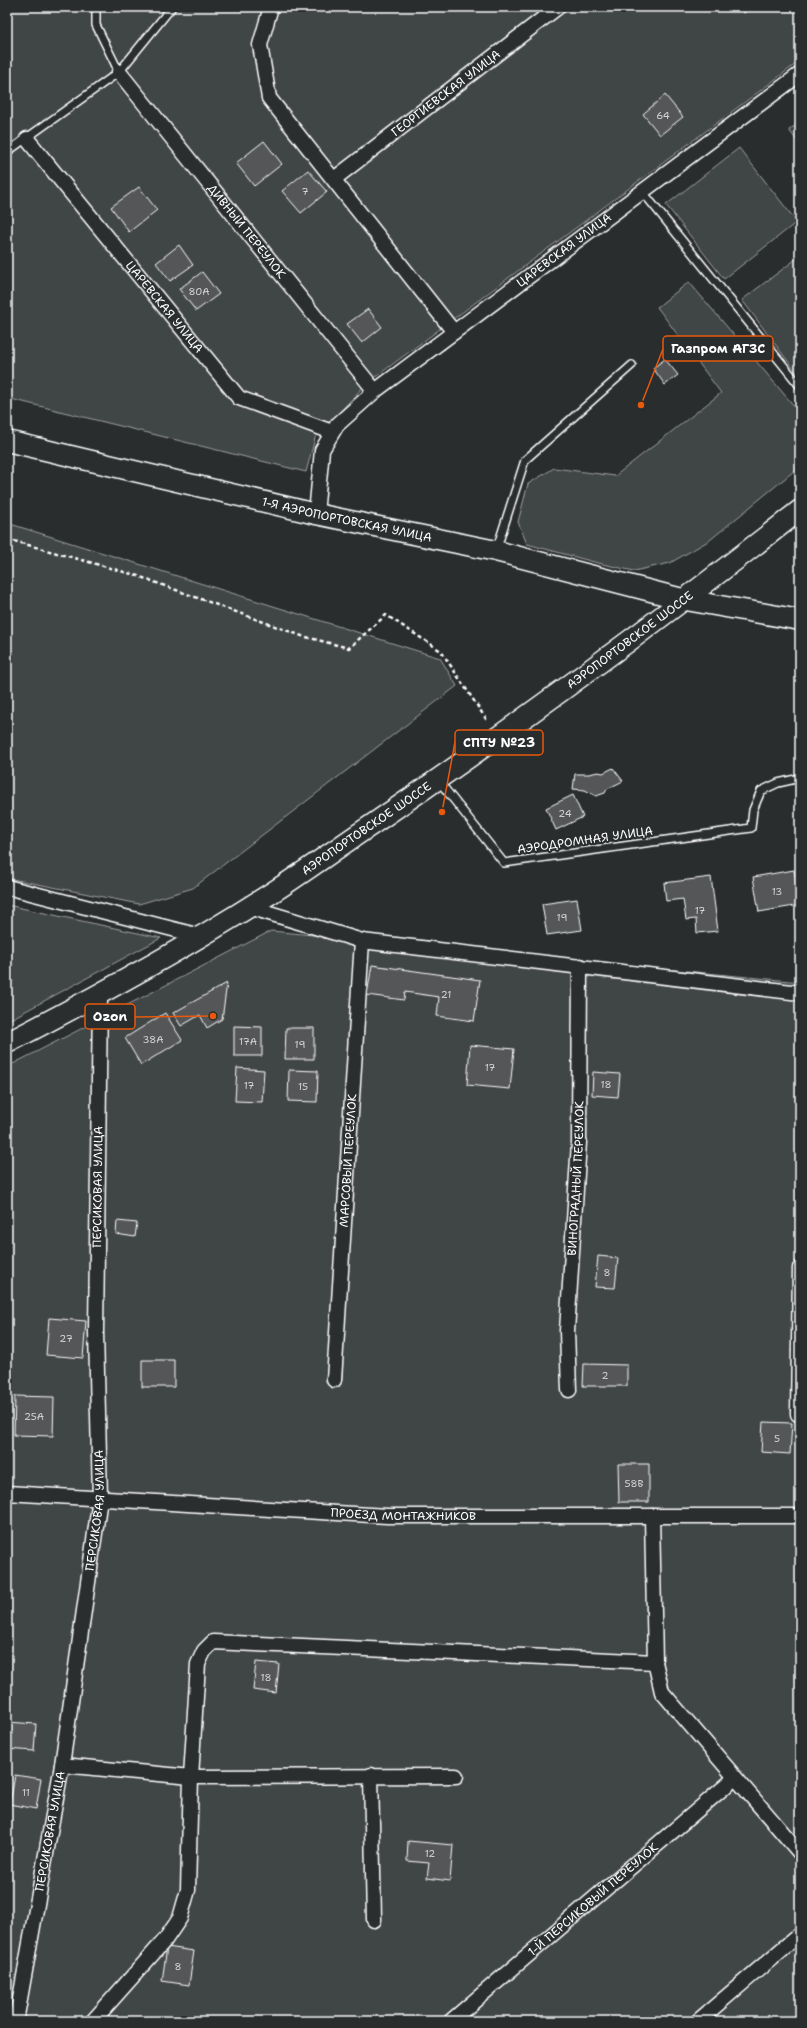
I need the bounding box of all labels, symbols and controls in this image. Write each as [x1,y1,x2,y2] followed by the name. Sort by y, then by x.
[388,46,504,140] street label: ГЕОРГИЕВСКАЯ УЛИЦА
[656,109,670,122] house number: 64
[204,180,290,282] street label: ДИВНЫЙ ПЕРЕУЛОК
[302,185,309,198] house number: 7
[513,209,615,291] street label: ЦАРЕВСКАЯ УЛИЦА
[122,258,207,357] street label: ЦАРЕВСКАЯ УЛИЦА
[188,285,210,298] house number: 80А
[663,336,773,361] callout: Газпром АГЗС
[671,340,765,357] text: Газпром АГЗС
[260,494,434,546] street label: 1-Я АЭРОПОРТОВСКАЯ УЛИЦА
[563,587,696,692] street label: АЭРОПОРТОВСКОЕ ШОССЕ
[455,730,543,755] callout: СПТУ №23
[463,734,535,751] text: СПТУ №23
[298,778,434,879] street label: АЭРОПОРТОВСКОЕ ШОССЕ
[558,807,572,820] house number: 24
[516,823,654,857] street label: АЭРОДРОМНАЯ УЛИЦА
[772,885,782,898] house number: 13
[695,904,705,917] house number: 17
[557,911,567,924] house number: 19
[441,988,451,1001] house number: 21
[85,1004,135,1029] callout: Ozon
[93,1008,127,1025] text: Ozon
[143,1033,163,1046] house number: 38А
[239,1035,257,1048] house number: 17А
[295,1038,305,1051] house number: 19
[485,1061,495,1074] house number: 17
[600,1078,612,1091] house number: 18
[244,1079,254,1092] house number: 17
[298,1080,308,1093] house number: 15
[336,1093,360,1228] street label: МАРСОВЫЙ ПЕРЕУЛОК
[564,1101,587,1256] street label: ВИНОГРАДНЫЙ ПЕРЕУЛОК
[89,1126,106,1248] street label: ПЕРСИКОВАЯ УЛИЦА
[604,1266,611,1279] house number: 8
[59,1332,73,1345] house number: 27
[602,1369,609,1382] house number: 2
[24,1410,44,1423] house number: 25А
[774,1432,780,1445] house number: 5
[82,1449,108,1572] street label: ПЕРСИКОВАЯ УЛИЦА
[625,1477,643,1490] house number: 58В
[330,1505,476,1524] street label: ПРОЕЗД МОНТАЖНИКОВ
[260,1671,272,1684] house number: 18
[31,1769,69,1892] street label: ПЕРСИКОВАЯ УЛИЦА
[22,1786,30,1799] house number: 11
[525,1839,662,1960] street label: 1-Й ПЕРСИКОВЫЙ ПЕРЕУЛОК
[425,1847,435,1860] house number: 12
[175,1960,182,1973] house number: 8

